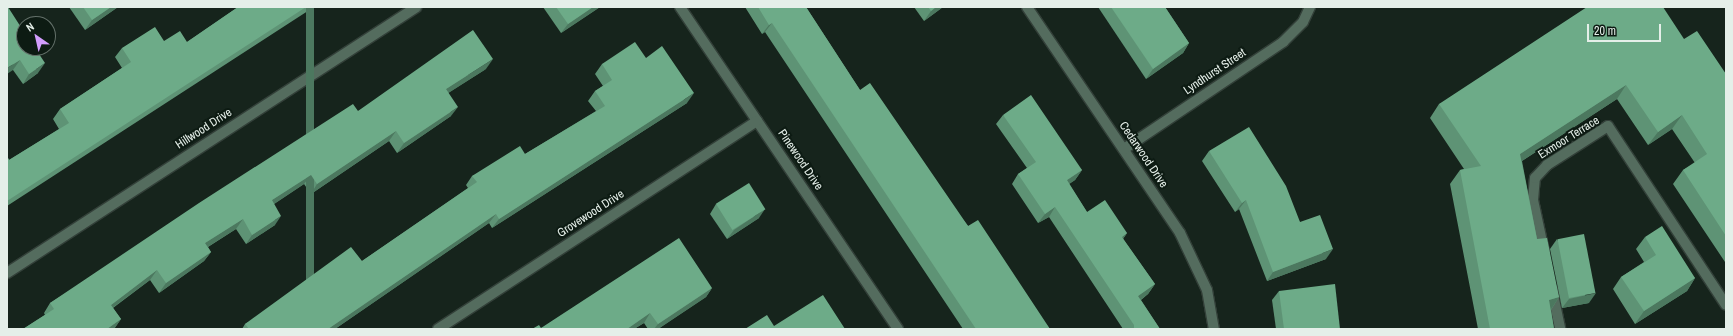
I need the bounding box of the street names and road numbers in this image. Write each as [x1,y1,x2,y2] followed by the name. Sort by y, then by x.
[1181,46,1249,98] street label: Lyndhurst Street
[173,106,235,152] street label: Hillwood Drive
[1536,113,1602,163] street label: Exmoor Terrace
[1116,119,1170,191] street label: Cedarwood Drive
[774,127,826,193] street label: Pinewood Drive
[555,187,627,241] street label: Grovewood Drive

